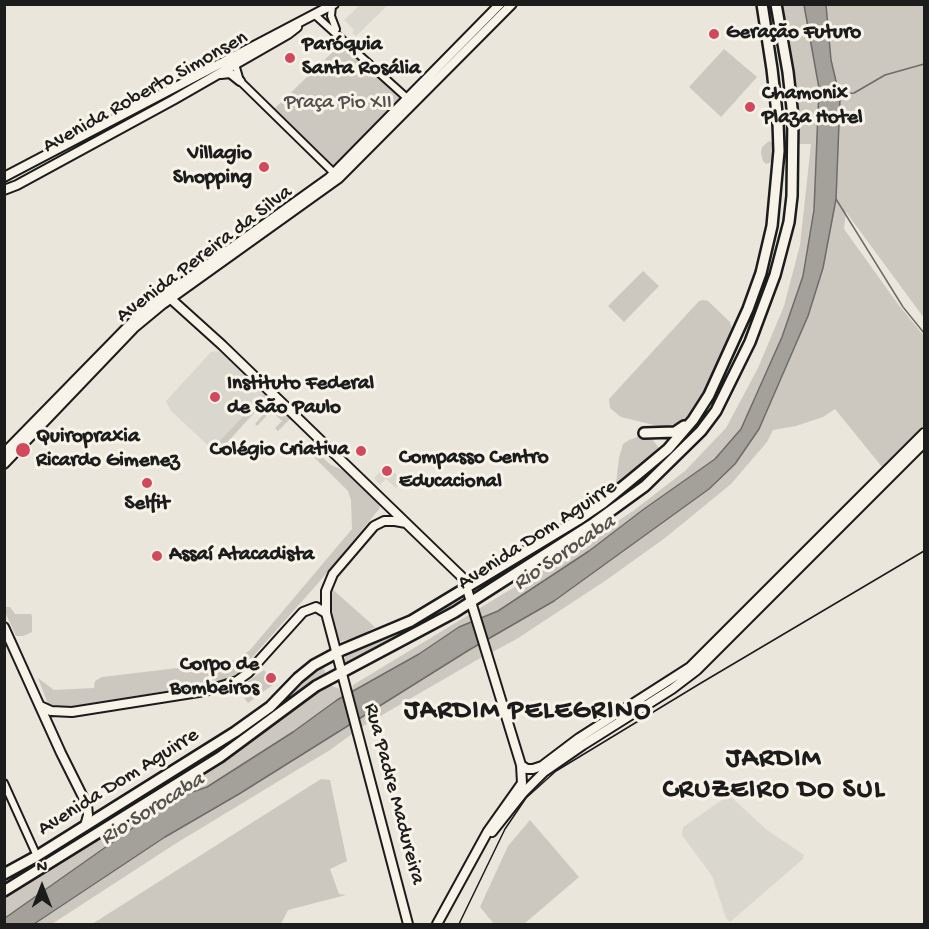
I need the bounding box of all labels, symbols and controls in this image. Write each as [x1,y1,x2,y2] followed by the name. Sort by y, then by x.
[726,21,861,47] place label: Geração Futuro
[39,26,253,160] street label: Avenida Roberto Simonsen
[707,27,721,41] marker: Geração Futuro
[302,33,421,83] place label: Paróquia Santa Rosália
[283,51,297,65] marker: Paróquia Santa Rosália
[762,82,863,132] place label: Chamonix Plaza Hotel
[284,91,392,117] park label: Praça Pio XII
[743,100,757,114] marker: Chamonix Plaza Hotel
[173,142,252,192] place label: Villagio Shopping
[257,160,271,174] marker: Villagio Shopping
[112,181,298,329] street label: Avenida Pereira da Silva
[227,372,374,422] place label: Instituto Federal de São Paulo
[208,390,222,404] marker: Instituto Federal de São Paulo
[36,425,180,475] place label: Quiropraxia Ricardo Gimenez
[210,438,349,464] place label: Colégio Criativa
[14,441,32,459] marker: Quiropraxia Ricardo Gimenez
[354,444,368,458] marker: Colégio Criativa
[399,446,549,496] place label: Compasso Centro Educacional
[380,464,394,478] marker: Compasso Centro Educacional
[454,475,622,597] street label: Avenida Dom Aguirre
[140,476,154,490] marker: Selfit
[125,492,169,518] place label: Selfit
[509,510,621,598] water label: Rio Sorocaba
[169,543,314,569] place label: Assaí Atacadista
[150,549,164,563] marker: Assaí Atacadista
[170,653,259,703] place label: Corpo de Bombeiros
[264,671,278,685] marker: Corpo de Bombeiros
[404,697,652,729] district label: JARDIM PELEGRINO
[357,701,429,887] street label: Rua Padre Madureira
[34,723,204,843] street label: Avenida Dom Aguirre
[663,745,885,808] district label: JARDIM CRUZEIRO DO SUL
[96,768,210,852] water label: Rio Sorocaba
[12,857,72,917] north arrow
[37,859,47,878] text: N

